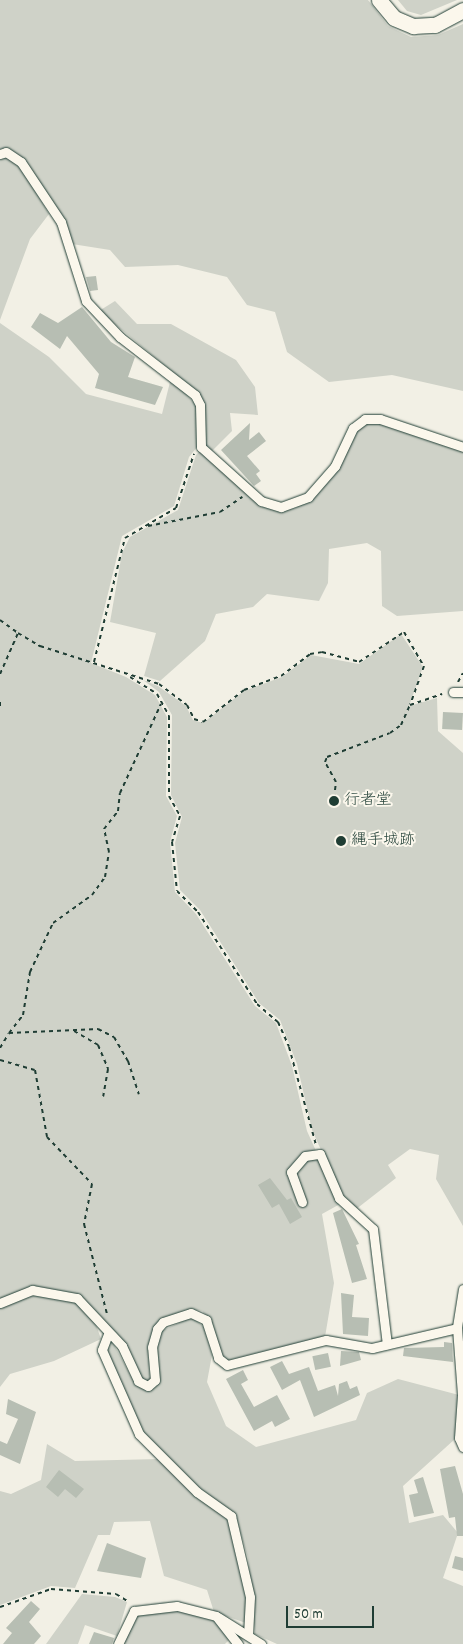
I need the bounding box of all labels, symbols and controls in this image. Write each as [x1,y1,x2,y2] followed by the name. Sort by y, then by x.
[344,791,392,811] place label: 行者堂
[328,795,340,807] marker: 行者堂
[351,831,415,851] place label: 縄手城跡
[335,835,347,847] marker: 縄手城跡
[288,1596,376,1628] scale bar
[294,1604,323,1626] text: 50 m

